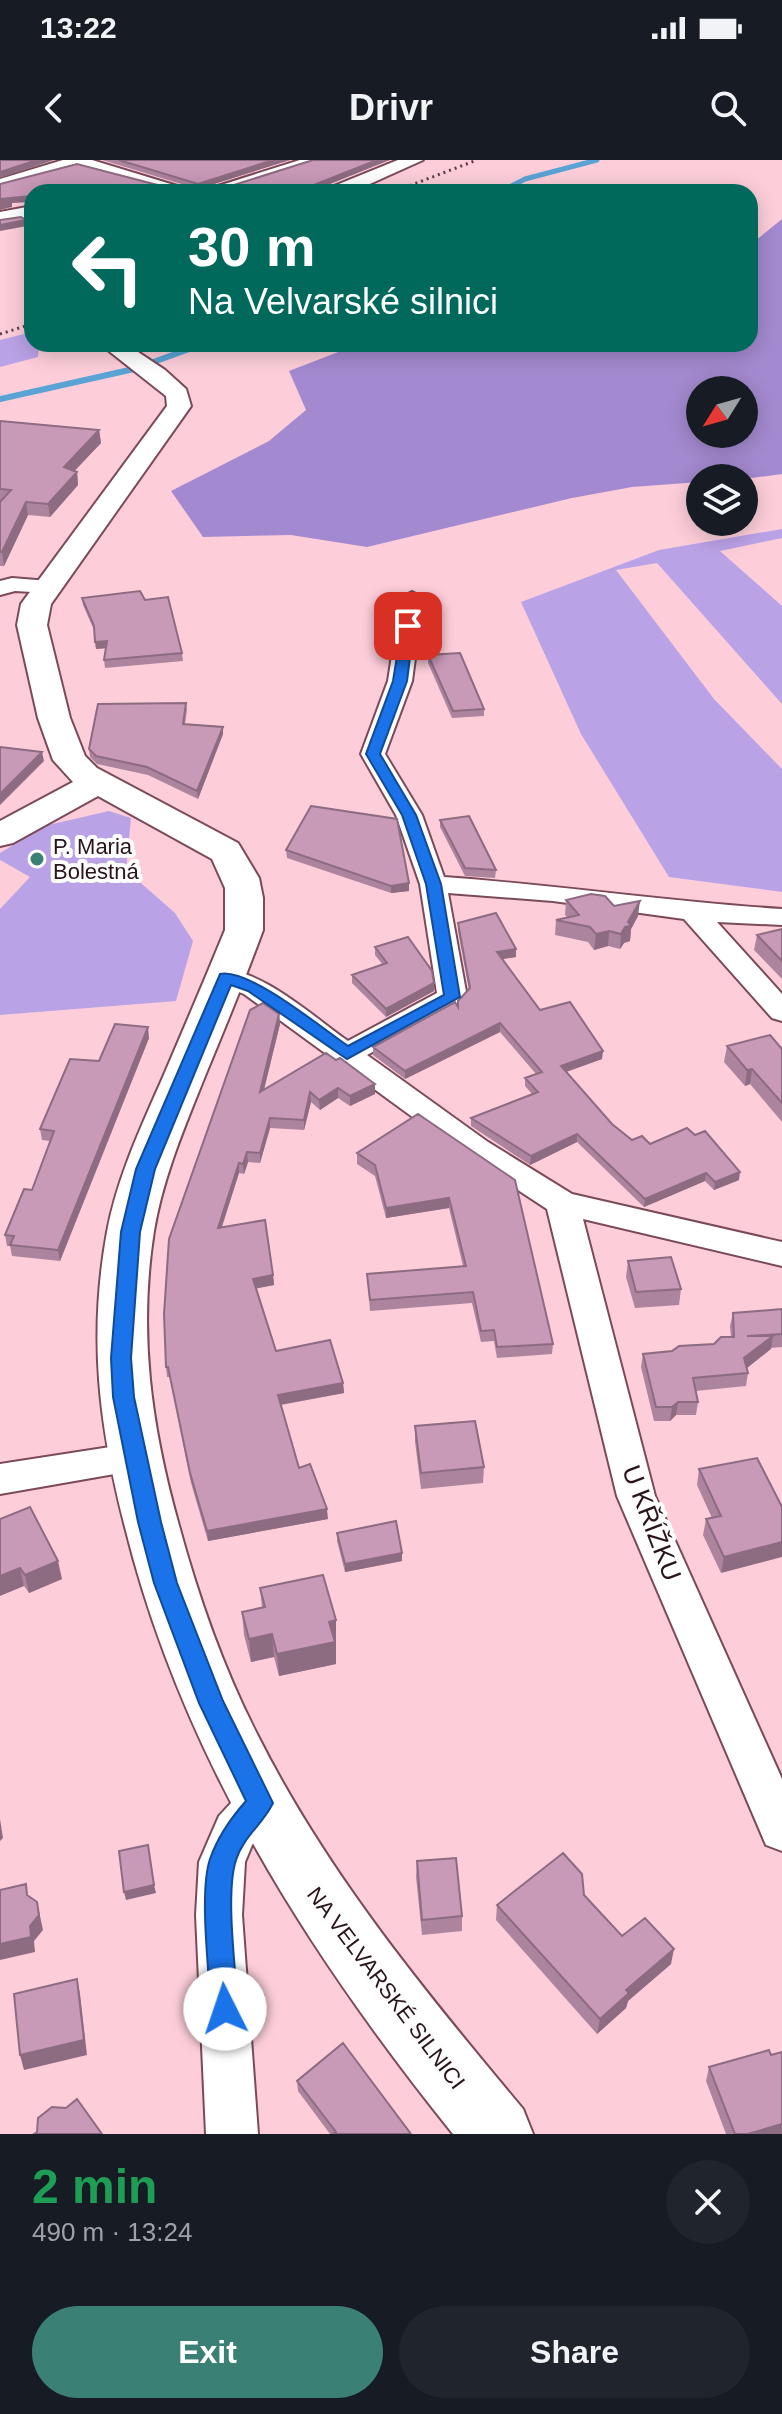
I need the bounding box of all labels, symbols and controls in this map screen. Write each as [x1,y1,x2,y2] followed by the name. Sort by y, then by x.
[40,11,117,44] text: 13:22
[32,86,76,130] icon: back
[706,86,750,130] icon: search
[349,87,433,128] text: Drivr
[188,215,316,278] text: 30 m
[56,216,160,320] icon: left
[188,281,498,322] text: Na Velvarské silnici
[686,376,758,448] north arrow
[686,376,758,536] map controls
[686,464,758,536] button: layers
[374,592,442,660] pin
[386,604,430,648] icon: arrive
[53,834,139,884] place label: P. Maria Bolestná
[28,850,46,868] marker: P. Maria Bolestná
[616,1461,688,1585] street label: U KŘÍŽKU
[302,1882,470,2094] street label: NA VELVARSKÉ SILNICI
[183,1967,267,2051] position arrow
[32,2160,157,2213] text: 2 min
[666,2160,750,2244] button: close
[32,2217,192,2247] text: 490 m · 13:24
[32,2306,383,2398] button: Exit
[399,2306,750,2398] button: Share

